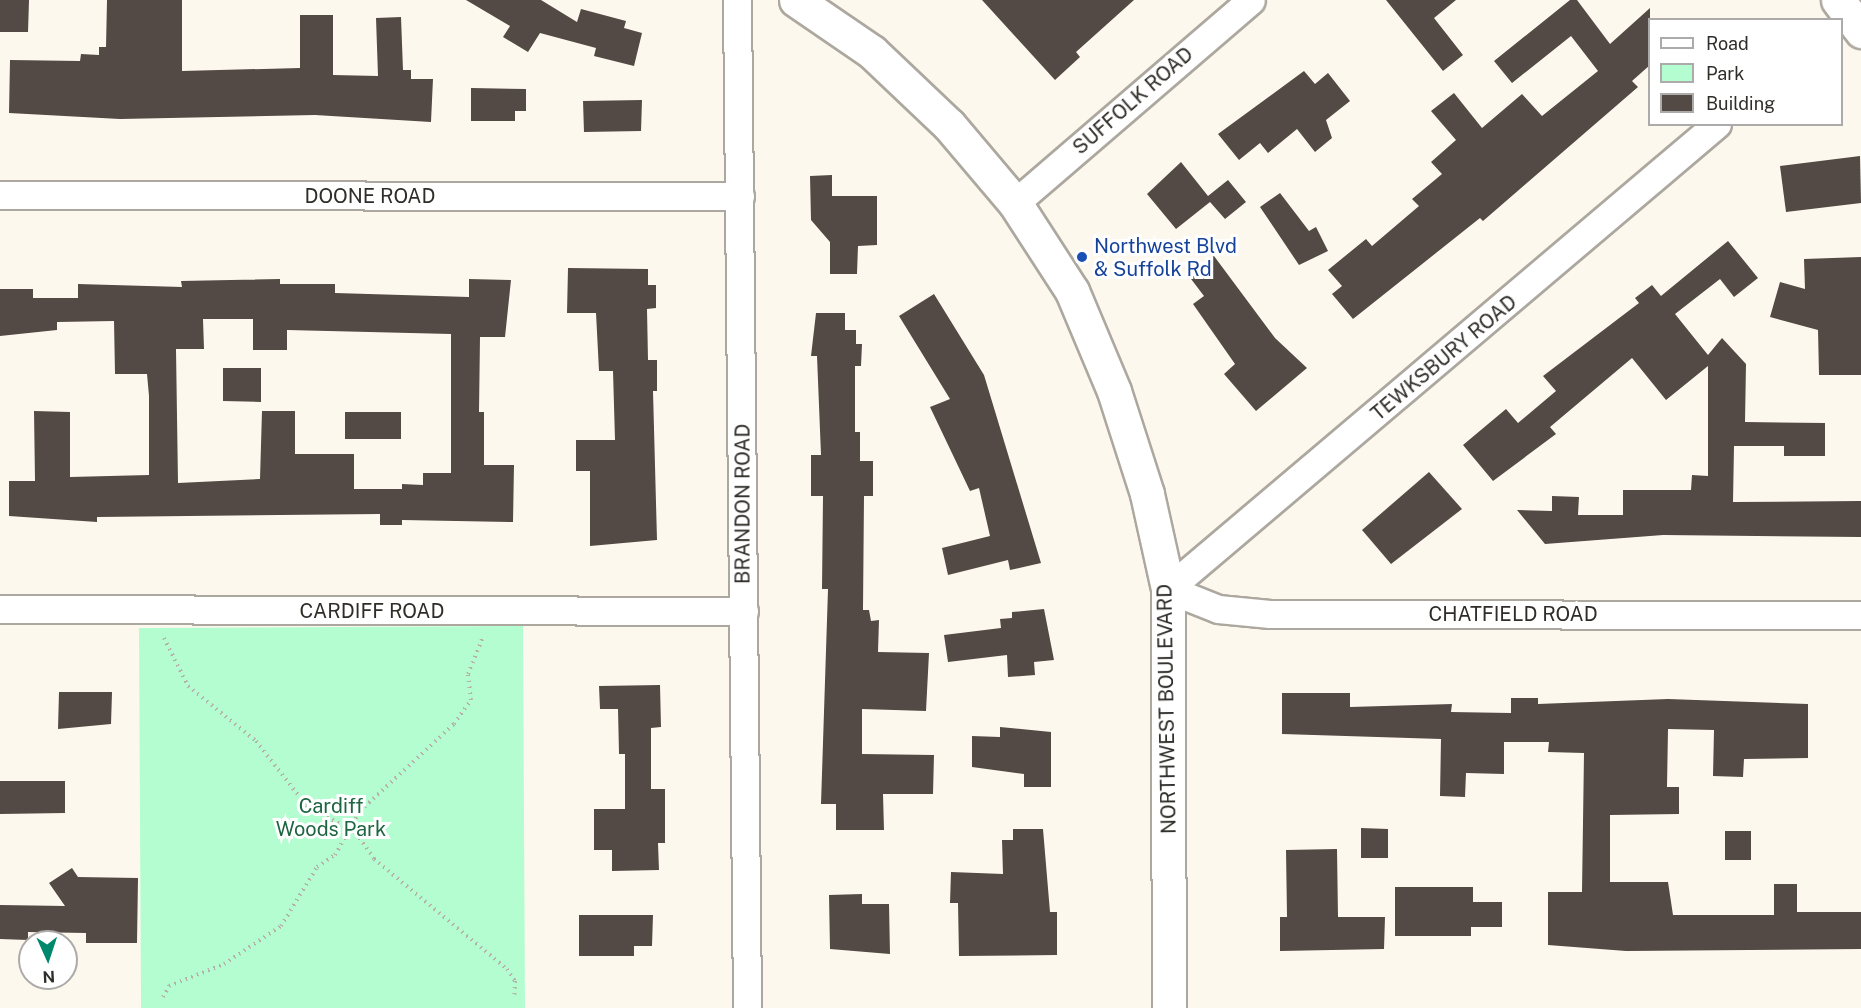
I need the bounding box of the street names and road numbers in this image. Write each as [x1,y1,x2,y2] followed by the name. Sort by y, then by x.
[1068,42,1198,160] street label: SUFFOLK ROAD
[305,184,435,208] street label: DOONE ROAD
[1366,290,1522,426] street label: TEWKSBURY ROAD
[731,424,755,584] street label: BRANDON ROAD
[1153,584,1181,834] street label: NORTHWEST BOULEVARD
[300,599,444,623] street label: CARDIFF ROAD
[1428,602,1598,626] street label: CHATFIELD ROAD

